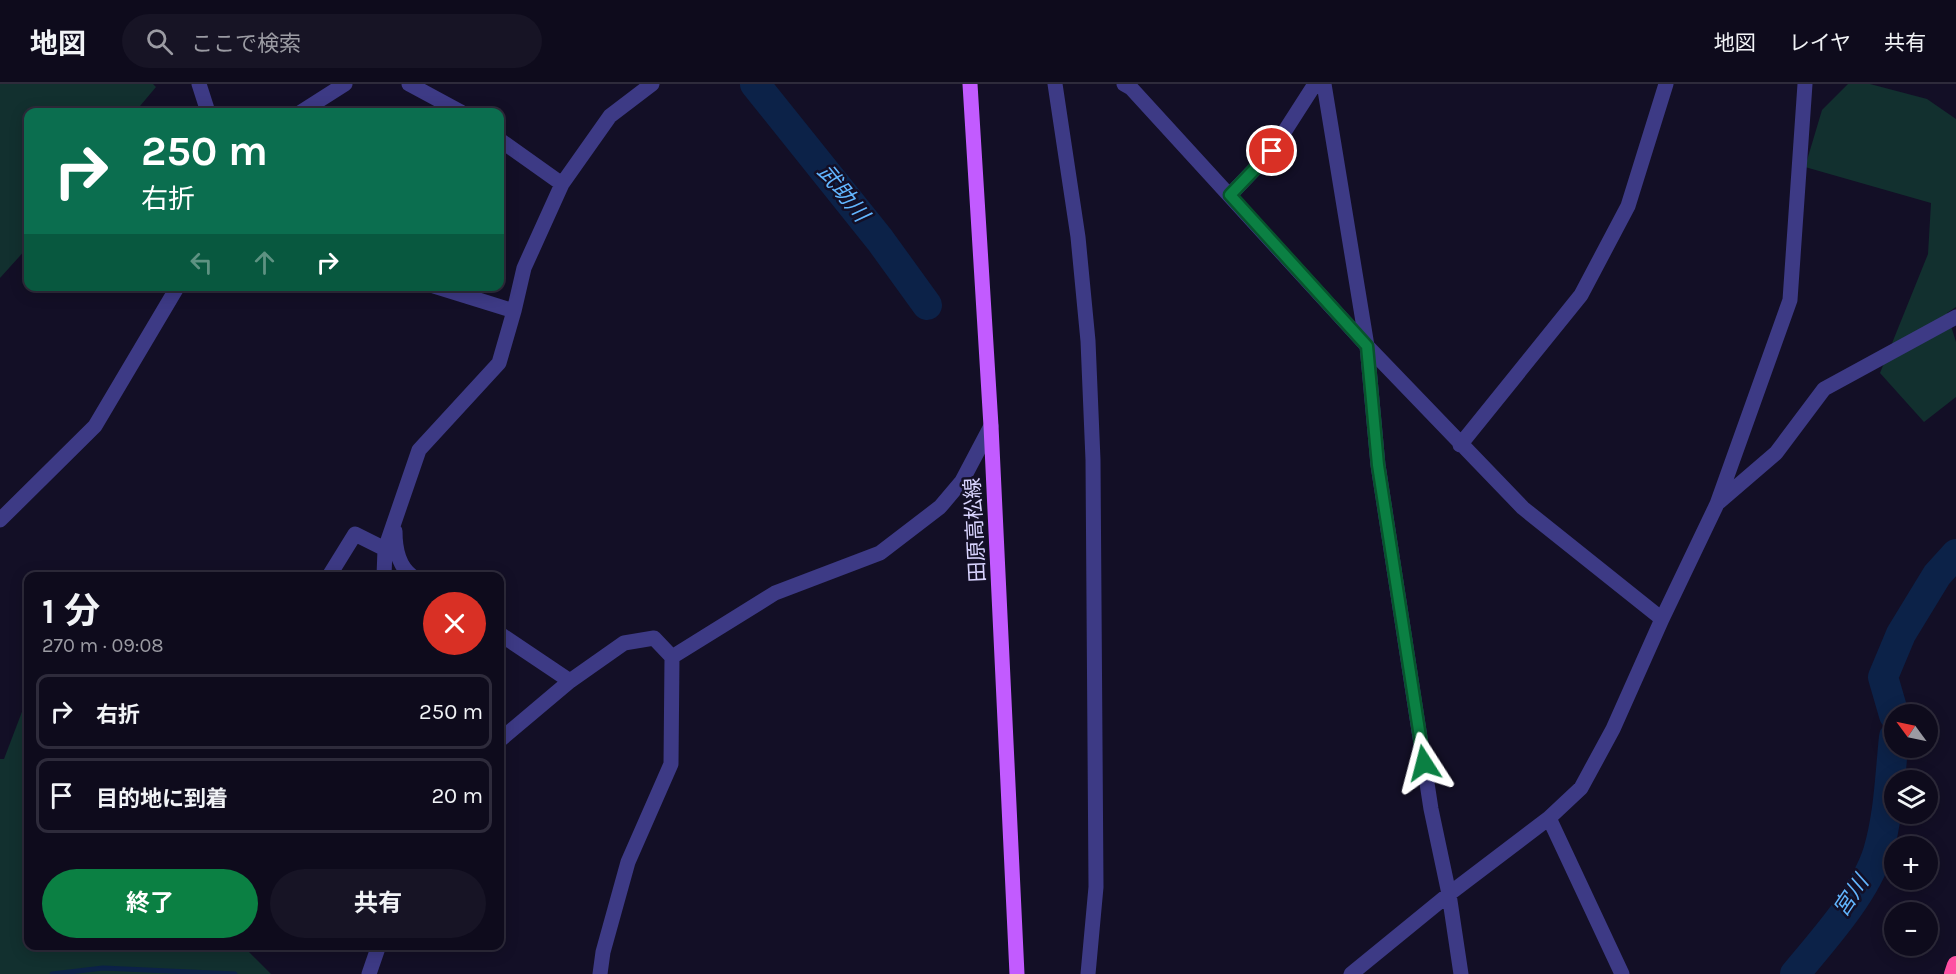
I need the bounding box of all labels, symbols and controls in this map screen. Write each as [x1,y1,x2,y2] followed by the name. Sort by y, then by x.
[122,14,542,68] search box
[143,25,176,58] icon: search
[30,27,86,60] text: 地図
[191,31,301,57] text: ここで検索
[1714,31,1756,55] text: 地図
[1789,31,1851,55] text: レイヤ
[1884,31,1926,55] text: 共有
[1246,125,1297,176] pin
[141,126,268,176] text: 250 m
[42,132,120,210] icon: right
[1255,134,1288,167] icon: arrive
[812,159,875,228] water label: 武助川
[141,183,195,215] text: 右折
[185,246,218,279] icon: left
[248,246,281,279] icon: ahead
[311,246,344,279] icon: right
[960,477,990,583] street label: 田原高松線
[42,590,100,632] text: 1 分
[423,592,486,655] button: close
[42,634,164,657] text: 270 m · 09:08
[45,695,78,728] icon: right
[419,699,483,725] text: 250 m
[96,702,140,728] text: 右折
[1884,704,1938,758] north arrow
[1884,704,1938,956] map controls
[1392,731,1456,795] position arrow
[1884,770,1938,824] button: layers
[45,779,78,812] icon: arrive
[431,783,483,809] text: 20 m
[96,786,228,812] text: 目的地に到着
[1884,836,1938,890] button: +
[42,869,258,938] button: 終了
[270,869,486,938] button: 共有
[1828,869,1875,922] water label: 宮川
[1884,902,1938,956] button: −

